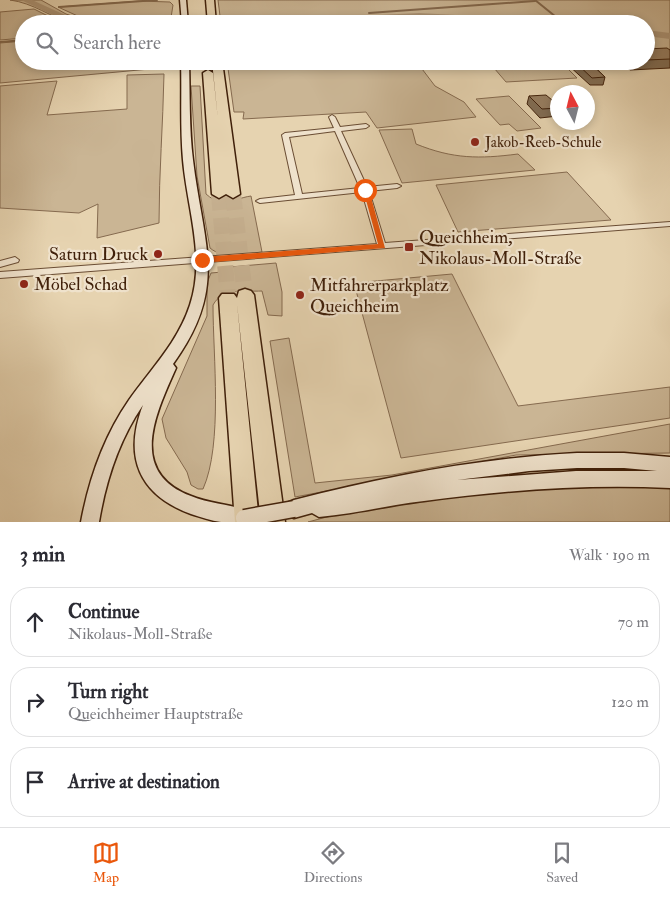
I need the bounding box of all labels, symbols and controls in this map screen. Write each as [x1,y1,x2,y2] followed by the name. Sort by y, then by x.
[15,15,655,70] search box
[33,29,61,57] icon: search
[73,31,161,55] text: Search here
[550,85,595,130] north arrow
[484,133,602,153] place label: Jakob-Reeb-Schule
[469,136,481,148] marker: Jakob-Reeb-Schule
[354,179,377,202] route start
[419,226,582,270] place label: Queichheim, Nikolaus-Moll-Straße
[403,241,415,253] marker: Queichheim, Nikolaus-Moll-Straße
[49,243,148,266] place label: Saturn Druck
[152,248,164,260] marker: Saturn Druck
[191,249,214,272] route end
[34,273,128,296] place label: Möbel Schad
[310,274,449,318] place label: Mitfahrerparkplatz Queichheim
[18,278,30,290] marker: Möbel Schad
[294,289,306,301] marker: Mitfahrerparkplatz Queichheim
[20,541,65,568] text: 3 min
[569,545,650,565] text: Walk · 190 m
[68,600,139,624] text: Continue
[21,608,49,636] icon: ahead
[618,612,649,632] text: 70 m
[68,624,212,644] text: Nikolaus-Moll-Straße
[68,680,148,704] text: Turn right
[21,688,49,716] icon: right
[611,692,649,712] text: 120 m
[68,704,243,724] text: Queichheimer Hauptstraße
[21,768,49,796] icon: arrive
[68,770,220,794] text: Arrive at destination
[92,839,120,886] tab: Map
[304,839,362,886] tab: Directions
[546,839,578,886] tab: Saved

